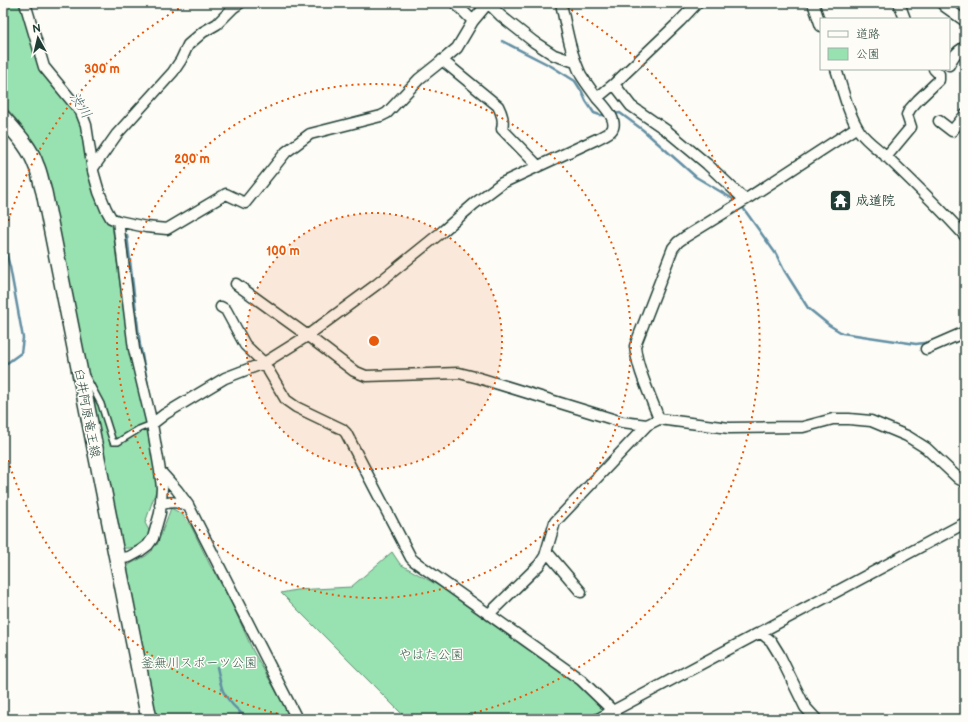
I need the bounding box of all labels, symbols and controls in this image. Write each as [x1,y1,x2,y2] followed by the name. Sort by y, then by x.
[18,18,58,58] north arrow
[820,18,950,70] legend
[32,22,42,36] text: N
[856,27,880,42] text: 道路
[856,47,880,62] text: 公園
[84,62,120,77] text: 300 m
[66,89,95,122] water label: 渋川
[174,152,210,167] text: 200 m
[828,187,854,213] temple icon: 成道院
[856,193,895,209] place label: 成道院
[266,244,300,259] text: 100 m
[367,334,381,348] centre of rings
[70,367,104,460] street label: 臼井阿原竜王線
[398,647,464,663] park label: やはた公園
[141,655,257,671] park label: 釜無川スポーツ公園

